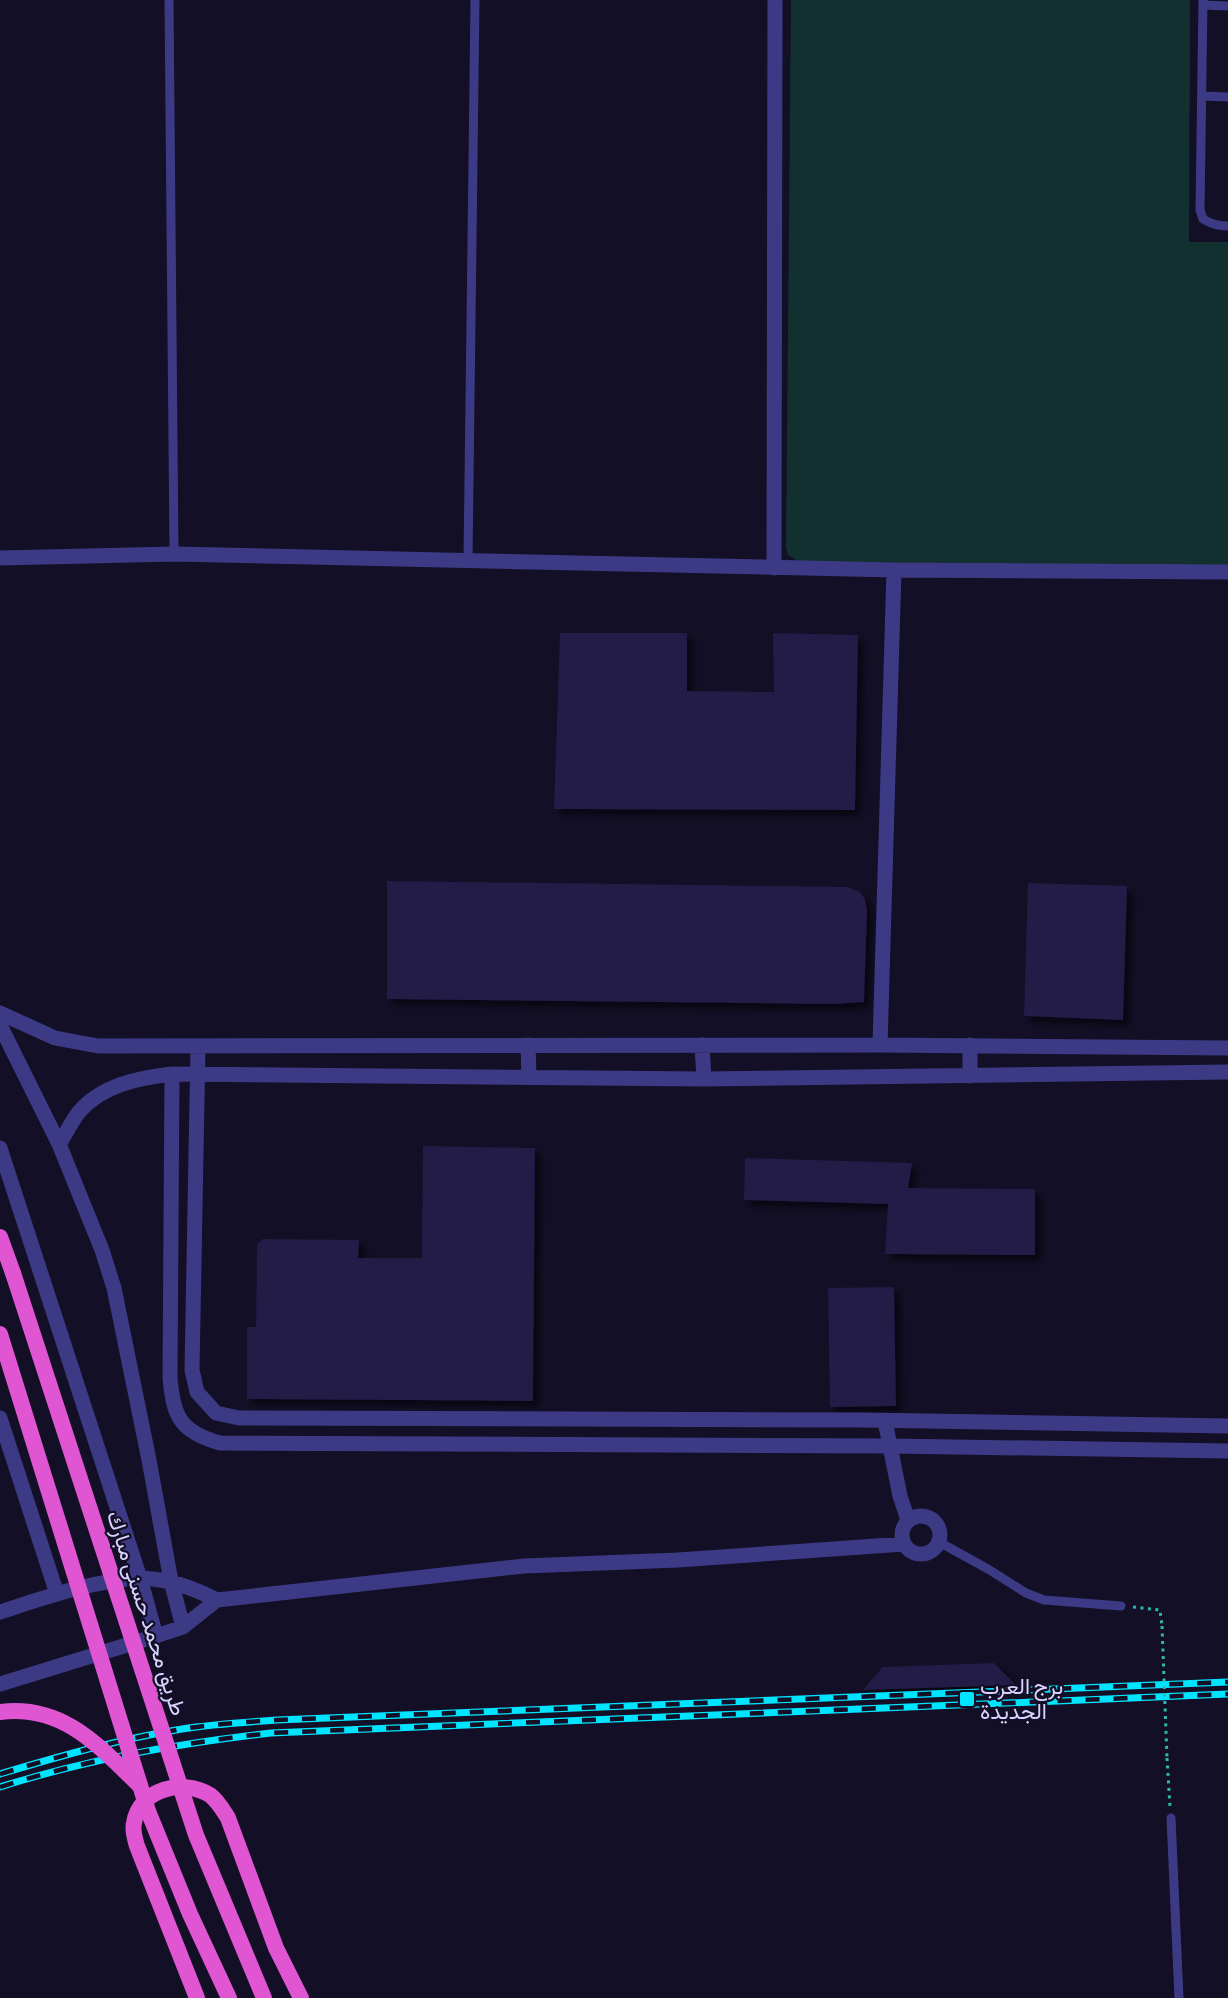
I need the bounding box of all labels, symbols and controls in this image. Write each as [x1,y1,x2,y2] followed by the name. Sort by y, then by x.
[100,1508,191,1719] street label: طريق محمد حسنى مبارك
[980,1674,1063,1726] place label: برج العرب الجديدة
[958,1690,976,1708] marker: برج العرب الجديدة

